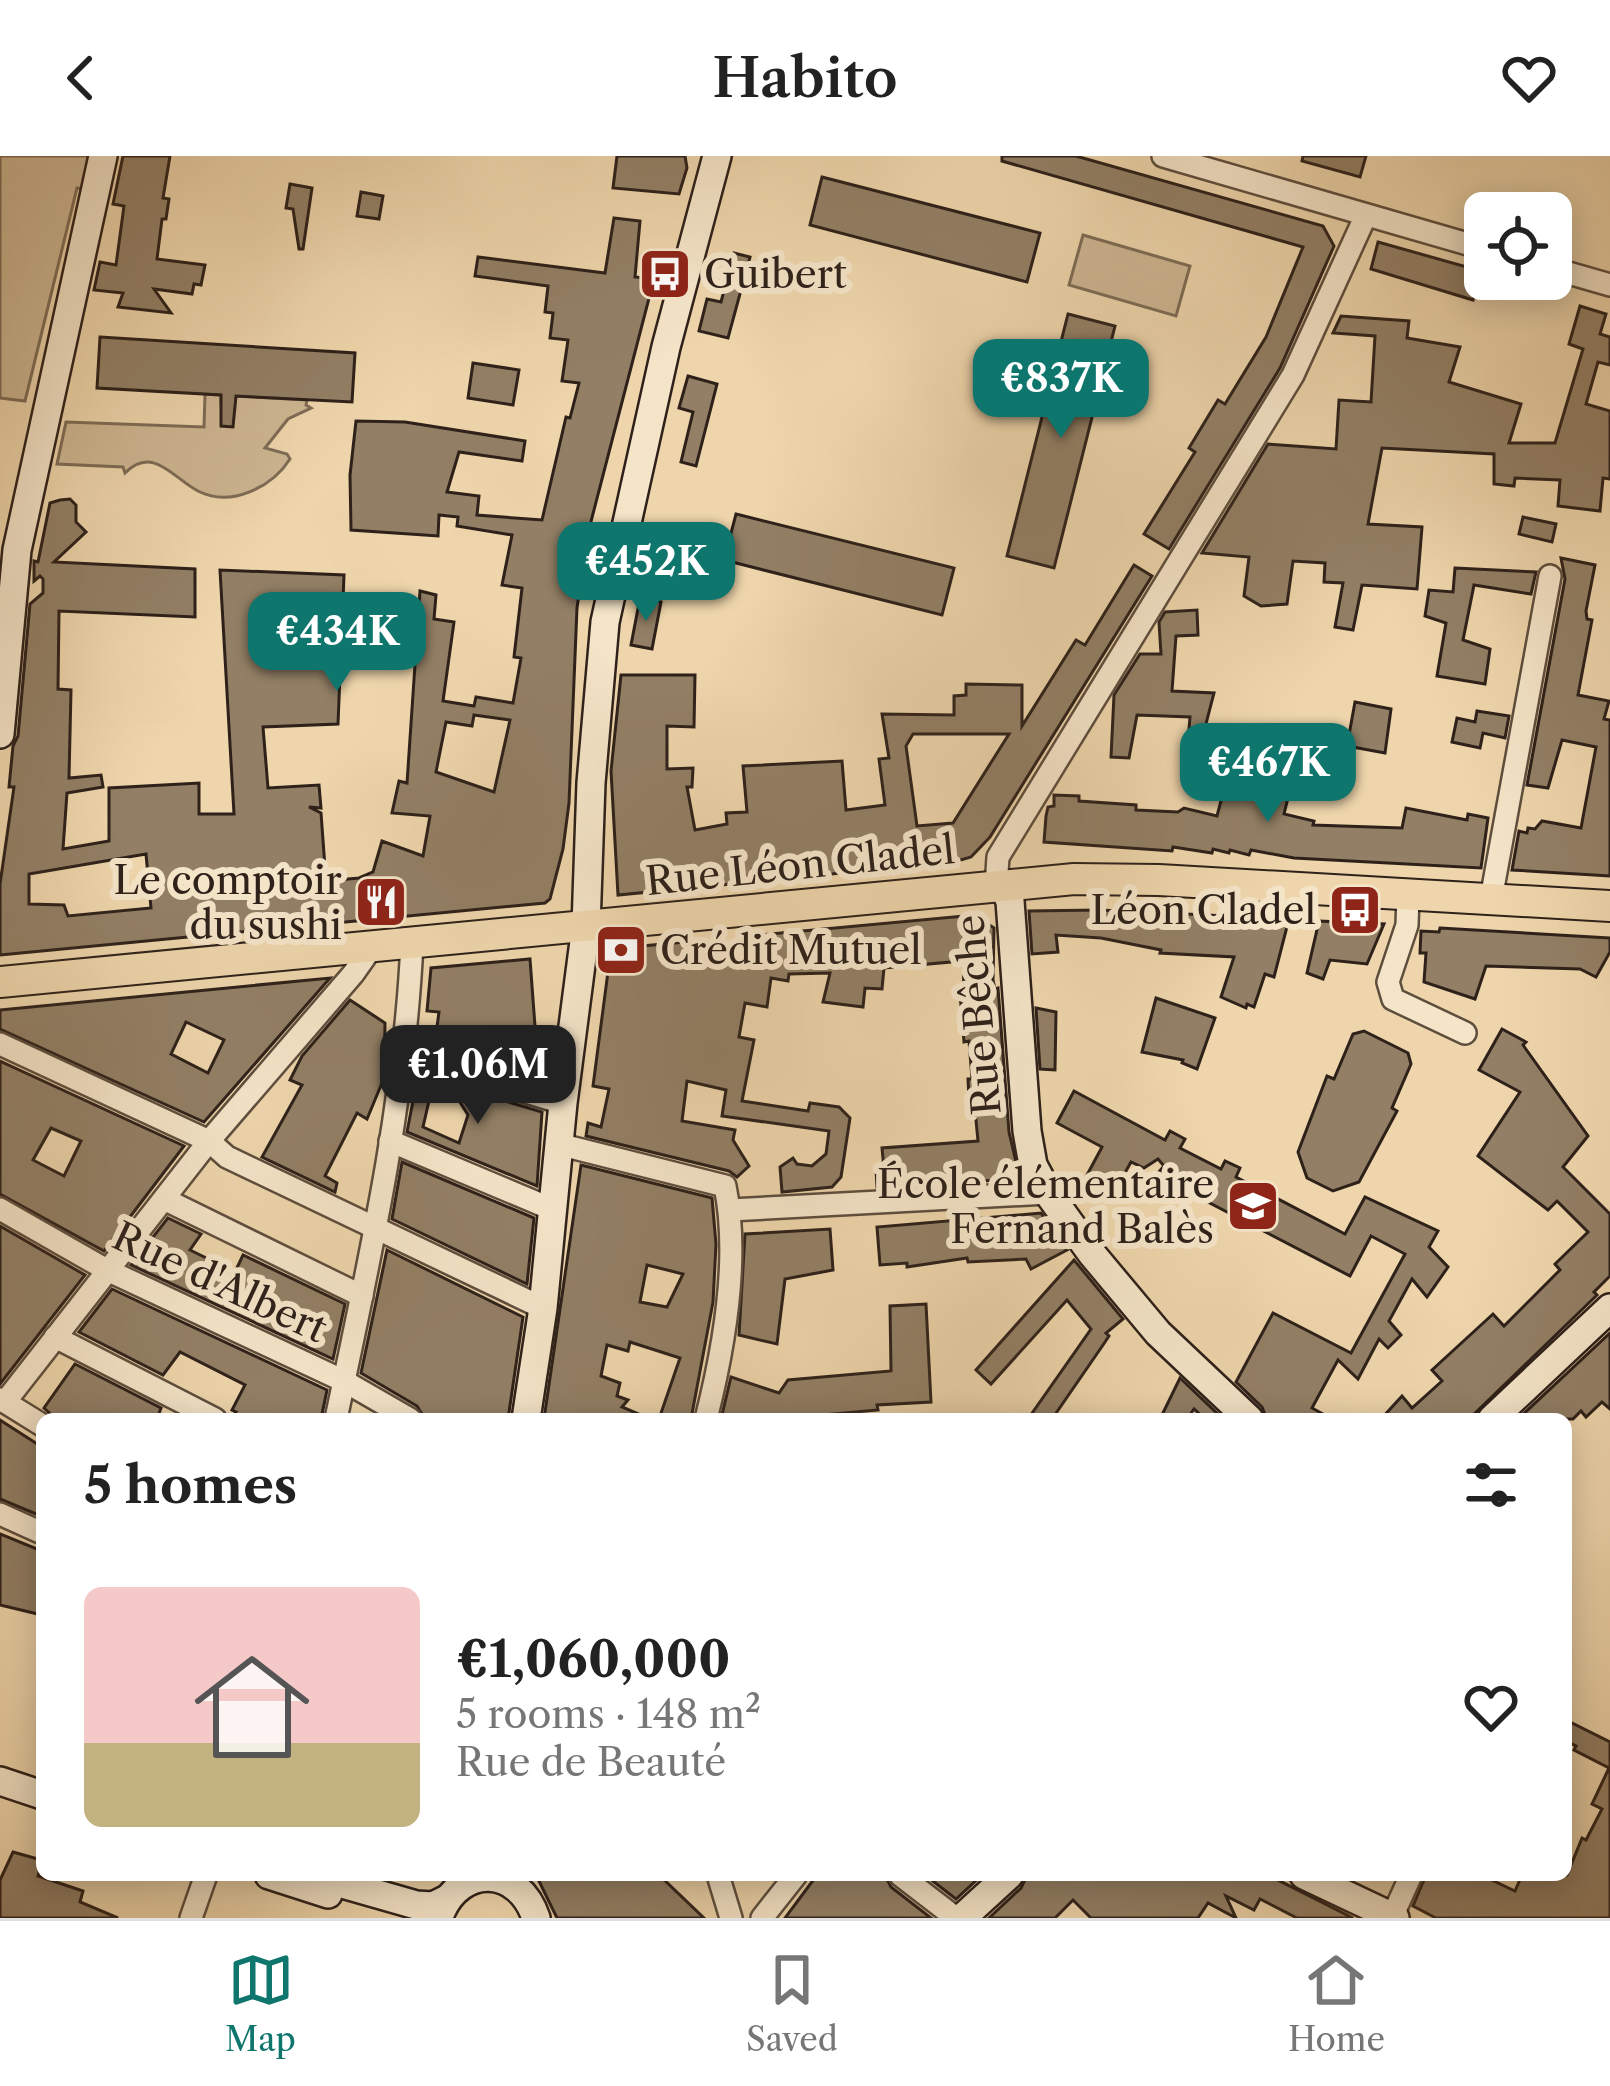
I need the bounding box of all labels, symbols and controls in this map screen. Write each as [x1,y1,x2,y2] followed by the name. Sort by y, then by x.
[48,45,114,111] icon: back
[712,45,898,111] text: Habito
[1496,45,1562,111] icon: heart
[1464,192,1572,300] map controls
[1464,192,1572,300] button: locate
[637,246,693,302] bus stop icon: Guibert
[704,250,847,298] place label: Guibert
[977,339,1145,441] pin: €837K
[1000,354,1122,402] text: €837K
[562,522,730,624] pin: €452K
[584,537,708,585] text: €452K
[253,592,421,694] pin: €434K
[275,607,399,655] text: €434K
[1184,723,1352,825] pin: €467K
[1207,738,1329,786] text: €467K
[643,825,957,905] street label: Rue Léon Cladel
[113,856,342,949] place label: Le comptoir du sushi
[353,874,409,930] restaurant icon: Le comptoir du sushi
[1327,882,1383,938] bus stop icon: Léon Cladel
[1091,886,1316,934] place label: Léon Cladel
[945,913,1011,1117] street label: Rue Bêche
[593,922,649,978] bank icon: Crédit Mutuel
[660,926,922,974] place label: Crédit Mutuel
[380,1025,576,1127] pin: €1.06M
[407,1040,549,1088] text: €1.06M
[877,1160,1214,1253] place label: École élémentaire Fernand Balès
[1225,1178,1281,1234] school or university icon: École élémentaire Fernand Balès
[105,1212,335,1353] street label: Rue d'Albert
[1458,1452,1524,1518] icon: filters
[84,1454,297,1516] text: 5 homes
[456,1628,730,1690] text: €1,060,000
[180,1635,324,1779] icon: home
[1458,1674,1524,1740] icon: heart
[456,1690,761,1738] text: 5 rooms · 148 m²
[456,1738,726,1786] text: Rue de Beauté
[225,1947,296,2060] tab: Map
[746,1947,838,2060] tab: Saved
[1288,1947,1385,2060] tab: Home

